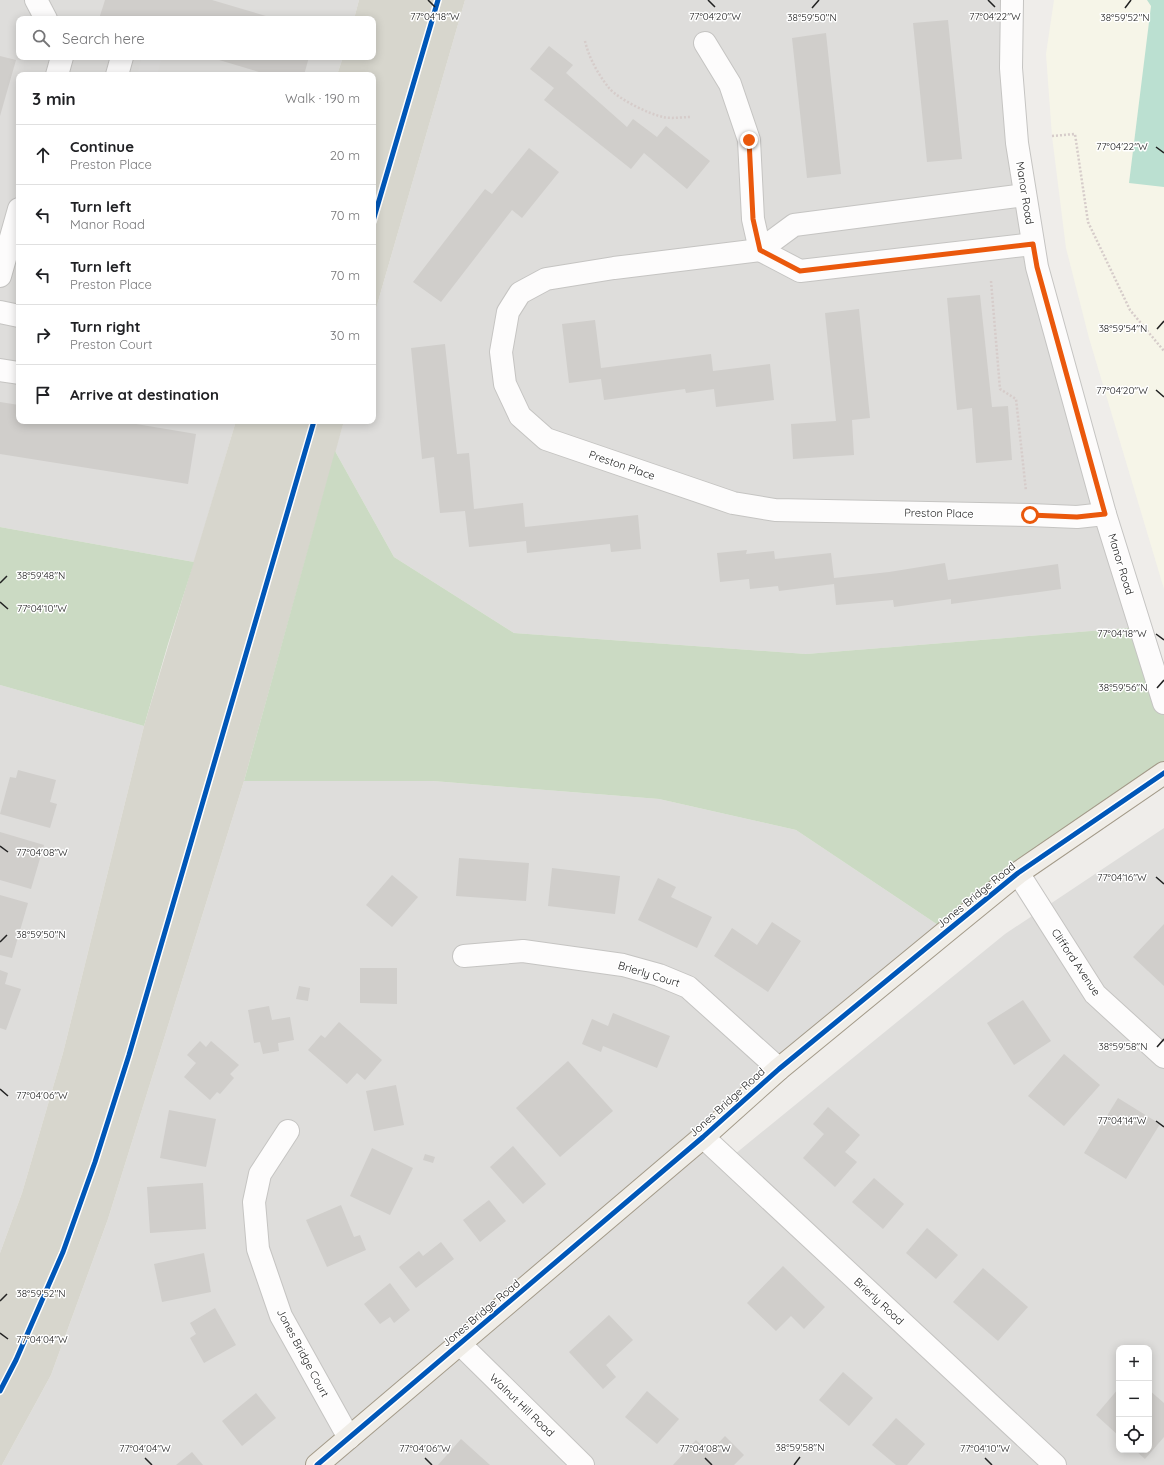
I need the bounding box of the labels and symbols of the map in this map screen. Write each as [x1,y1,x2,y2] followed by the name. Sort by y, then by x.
[410,10,460,23] text: 77°04'18"W
[689,10,741,23] text: 77°04'20"W
[969,10,1021,23] text: 77°04'22"W
[787,11,837,24] text: 38°59'50"N
[1100,11,1150,24] text: 38°59'52"N
[740,131,758,149] route end
[1096,140,1148,153] text: 77°04'22"W
[1013,161,1037,225] street label: Manor Road
[1099,322,1147,335] text: 38°59'54"N
[1096,384,1148,397] text: 77°04'20"W
[587,447,657,483] street label: Preston Place
[904,505,974,521] street label: Preston Place
[1021,506,1039,524] route start
[1105,532,1137,596] street label: Manor Road
[17,569,65,582] text: 38°59'48"N
[17,602,67,615] text: 77°04'10"W
[1097,627,1147,640] text: 77°04'18"W
[1099,681,1147,694] text: 38°59'56"N
[16,846,68,859] text: 77°04'08"W
[934,859,1018,931] street label: Jones Bridge Road
[1097,871,1147,884] text: 77°04'16"W
[1048,926,1104,998] street label: Clifford Avenue
[16,928,66,941] text: 38°59'50"N
[616,958,682,990] street label: Brierly Court
[1099,1040,1147,1053] text: 38°59'58"N
[686,1064,768,1140] street label: Jones Bridge Road
[16,1089,68,1102] text: 77°04'06"W
[1097,1114,1147,1127] text: 77°04'14"W
[851,1274,907,1328] street label: Brierly Road
[439,1276,523,1350] street label: Jones Bridge Road
[16,1287,66,1300] text: 38°59'52"N
[274,1306,332,1400] street label: Jones Bridge Court
[16,1333,68,1346] text: 77°04'04"W
[487,1371,557,1439] street label: Walnut Hill Road
[776,1441,824,1454] text: 38°59'58"N
[119,1442,171,1455] text: 77°04'04"W
[399,1442,451,1455] text: 77°04'06"W
[679,1442,731,1455] text: 77°04'08"W
[960,1442,1010,1455] text: 77°04'10"W

